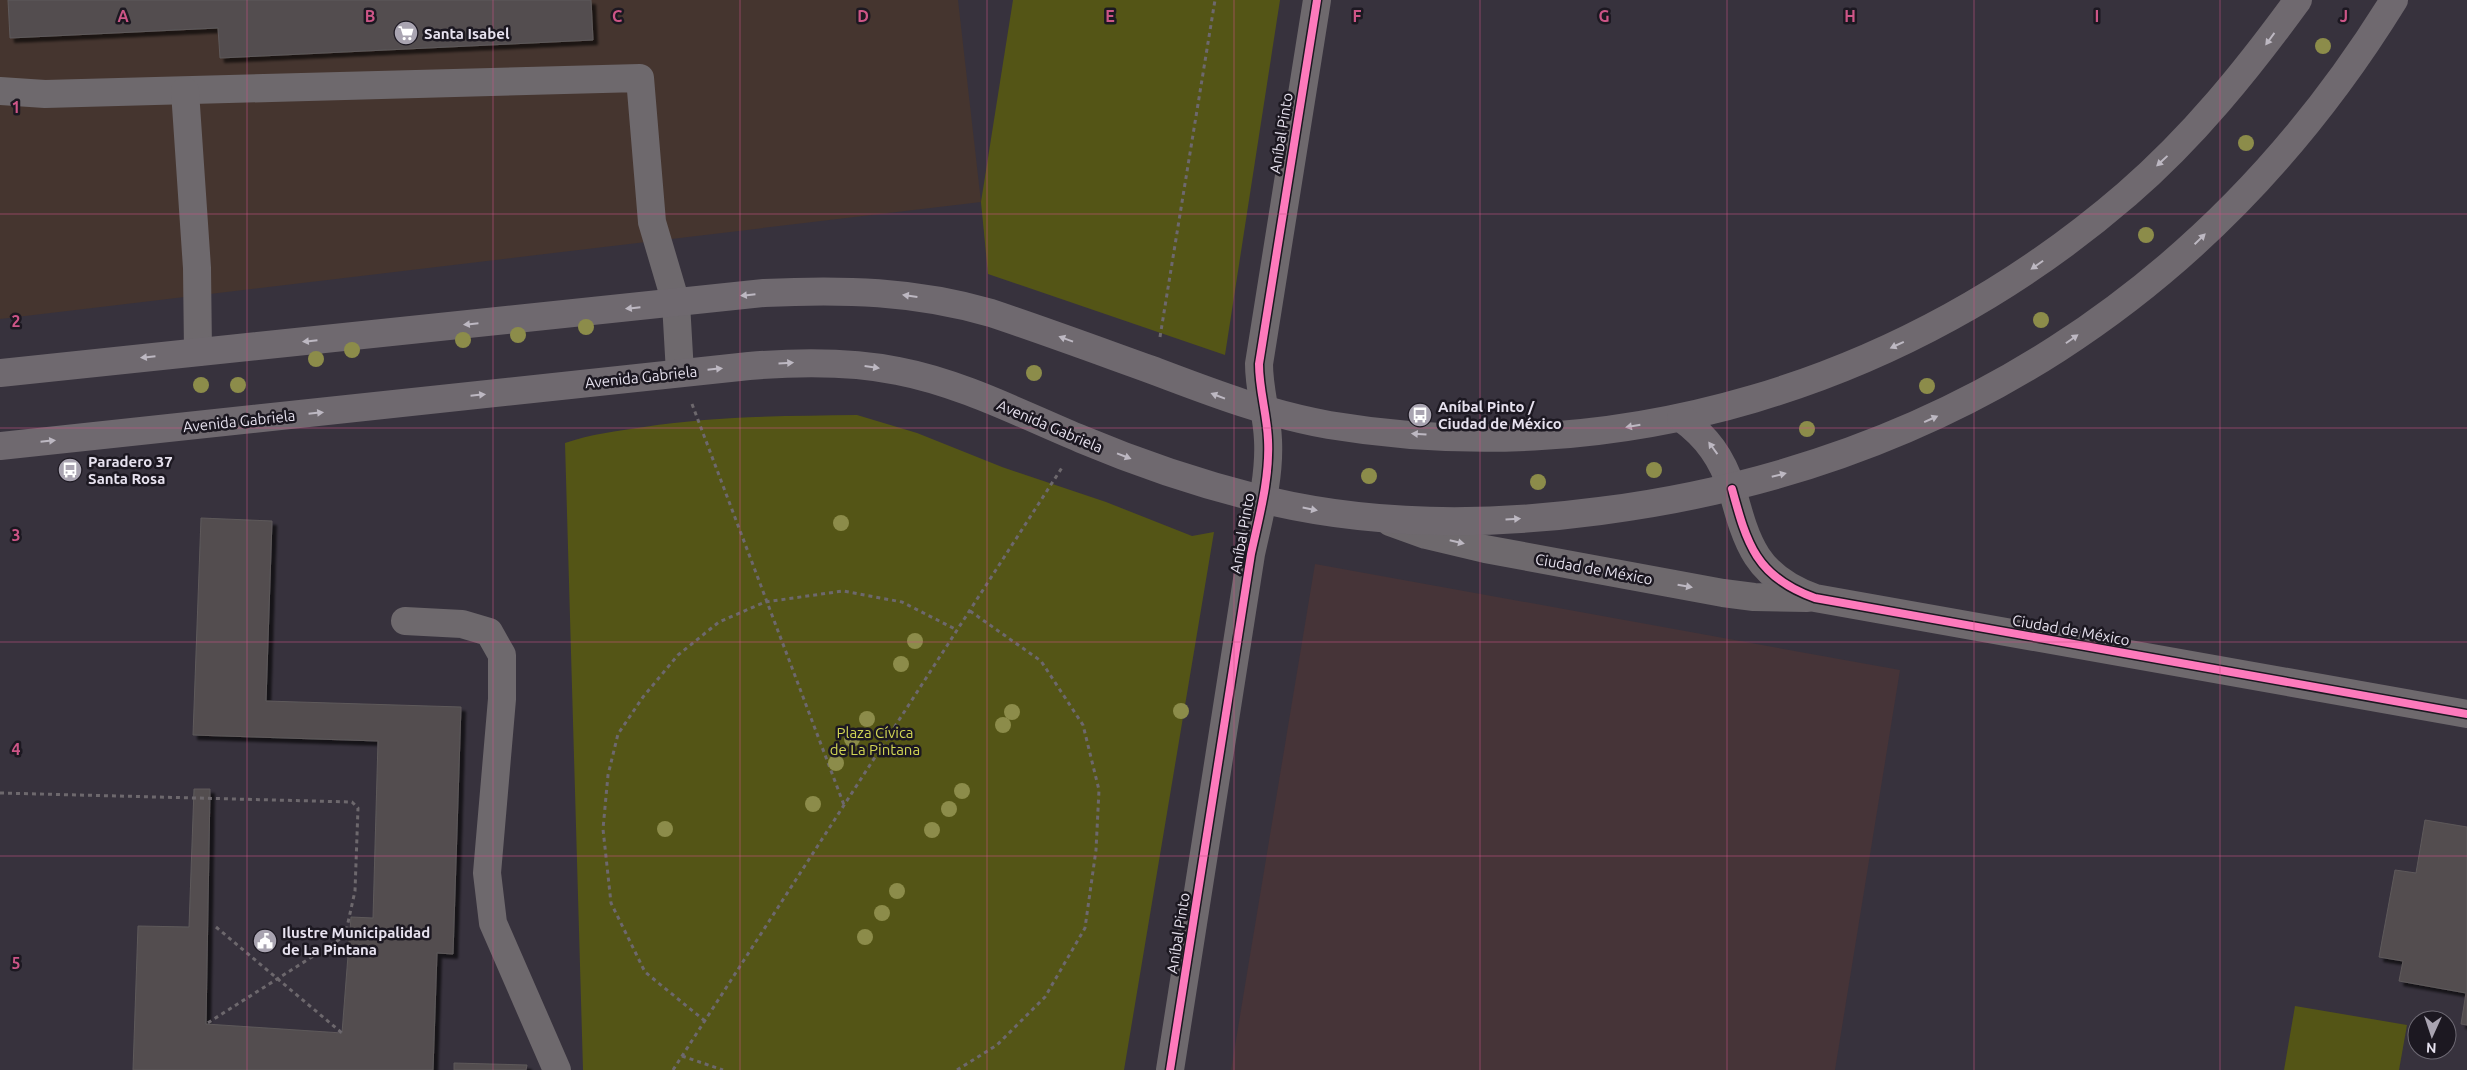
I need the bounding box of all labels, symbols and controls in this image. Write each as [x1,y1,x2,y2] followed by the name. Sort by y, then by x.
[117,7,129,25] text: A
[365,7,375,25] text: B
[612,7,622,25] text: C
[857,7,869,25] text: D
[1105,7,1115,25] text: E
[1353,7,1362,25] text: F
[1598,7,1610,25] text: G
[1844,7,1856,25] text: H
[2095,7,2099,25] text: I
[2340,7,2348,25] text: J
[393,20,419,46] supermarket icon: Santa Isabel
[424,25,510,42] place label: Santa Isabel
[2264,32,2275,45] one-way arrow
[1266,91,1296,175] street label: Aníbal Pinto
[11,98,21,116] text: 1
[2157,155,2169,167] one-way arrow
[2193,233,2205,245] one-way arrow
[2031,259,2044,270] one-way arrow
[740,291,756,299] one-way arrow
[902,292,918,300] one-way arrow
[625,304,641,312] one-way arrow
[11,312,21,330] text: 2
[463,320,479,328] one-way arrow
[2065,334,2079,344] one-way arrow
[1058,335,1073,343] one-way arrow
[302,337,318,345] one-way arrow
[1889,341,1904,350] one-way arrow
[140,353,156,361] one-way arrow
[779,359,795,367] one-way arrow
[584,363,698,391] street label: Avenida Gabriela
[864,363,880,371] one-way arrow
[707,365,723,373] one-way arrow
[470,391,486,399] one-way arrow
[1211,392,1226,399] one-way arrow
[995,396,1105,456] street label: Avenida Gabriela
[1438,398,1562,432] place label: Aníbal Pinto / Ciudad de México
[1407,402,1433,428] bus stop icon: Aníbal Pinto / Ciudad de México
[182,407,296,435] street label: Avenida Gabriela
[308,409,324,417] one-way arrow
[1924,414,1938,422] one-way arrow
[1625,423,1641,431] one-way arrow
[1411,429,1427,437] one-way arrow
[41,437,57,445] one-way arrow
[1708,442,1718,455] one-way arrow
[88,453,173,487] place label: Paradero 37 Santa Rosa
[1116,453,1131,460] one-way arrow
[57,457,83,483] bus stop icon: Paradero 37 Santa Rosa
[1771,471,1786,479] one-way arrow
[1227,491,1257,575] street label: Aníbal Pinto
[1303,505,1319,513] one-way arrow
[1506,515,1522,523] one-way arrow
[11,526,21,544] text: 3
[1449,538,1464,546] one-way arrow
[1534,550,1654,588] street label: Ciudad de México
[1678,582,1693,590] one-way arrow
[2011,611,2131,649] street label: Ciudad de México
[830,724,920,758] park label: Plaza Cívica de La Pintana
[11,740,21,758] text: 4
[1163,891,1193,975] street label: Aníbal Pinto
[282,924,430,958] place label: Ilustre Municipalidad de La Pintana
[252,928,278,954] public building icon: Ilustre Municipalidad de La Pintana
[11,954,21,972] text: 5
[2407,1010,2457,1060] north arrow
[2426,1040,2437,1056] text: N

